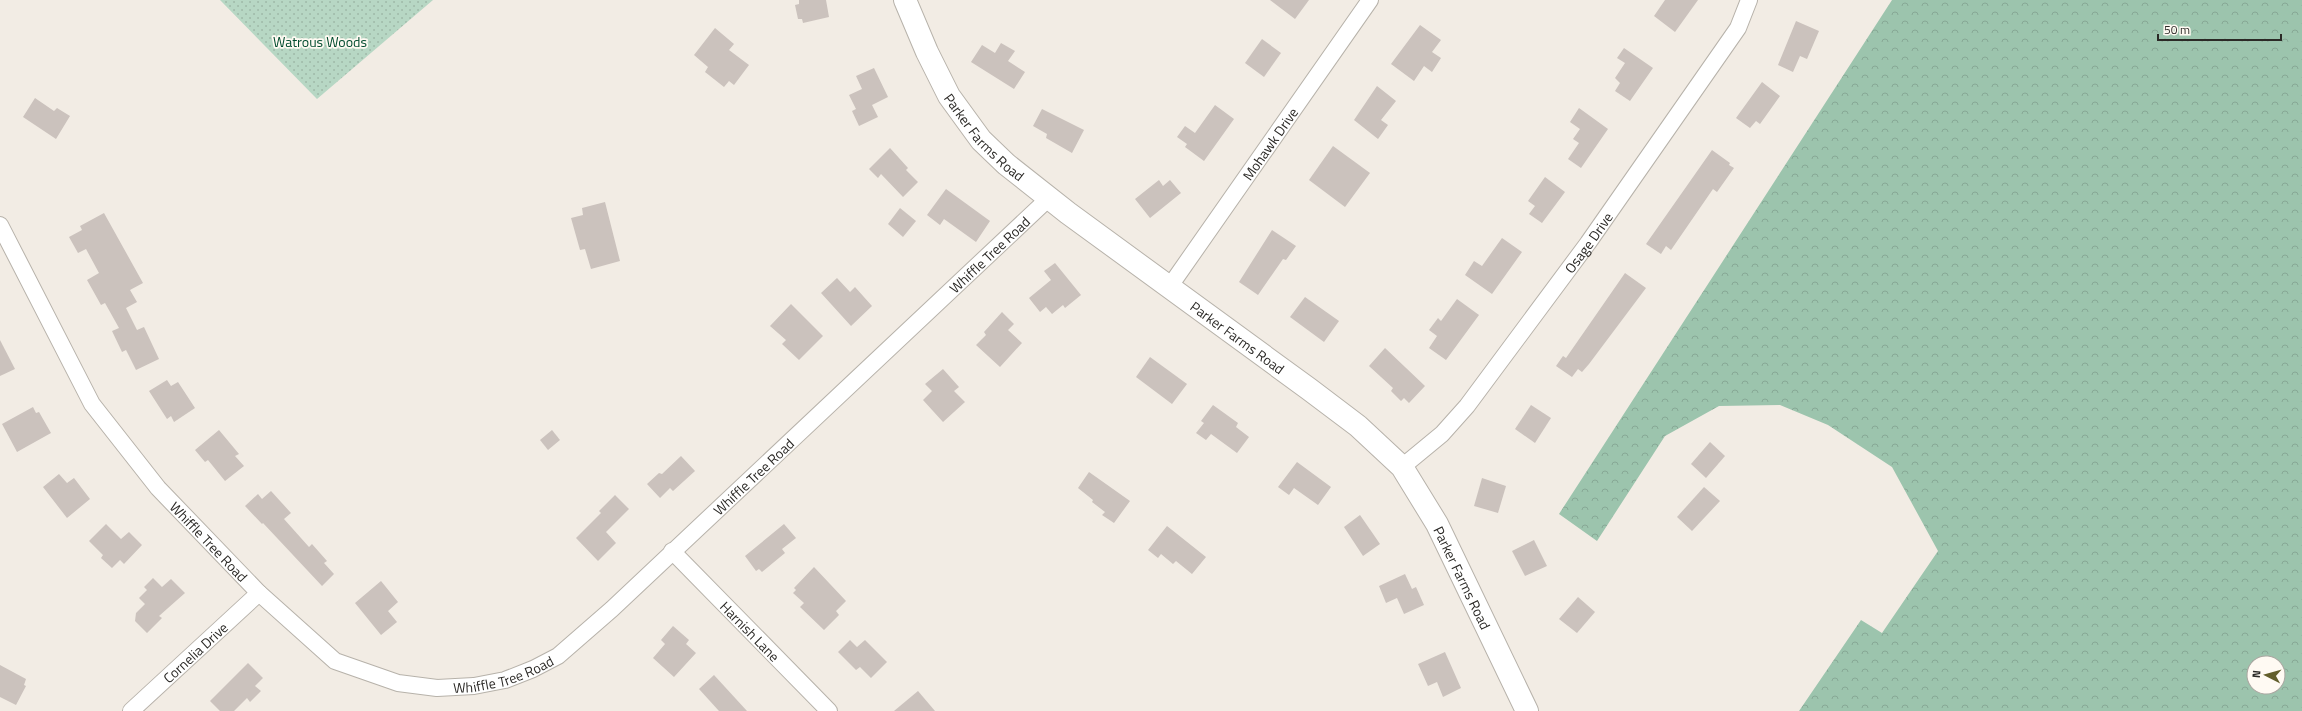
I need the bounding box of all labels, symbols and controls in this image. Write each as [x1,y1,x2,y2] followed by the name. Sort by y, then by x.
[2158,16,2281,42] scale bar
[2164,20,2190,39] text: 50 m
[273,31,367,52] park label: Watrous Woods
[940,88,1029,185] street label: Parker Farms Road
[1237,103,1303,184] street label: Mohawk Drive
[1559,207,1617,277] street label: Osage Drive
[944,211,1034,298] street label: Whiffle Tree Road
[1186,295,1289,379] street label: Parker Farms Road
[708,433,798,520] street label: Whiffle Tree Road
[166,496,253,586] street label: Whiffle Tree Road
[1429,522,1497,633] street label: Parker Farms Road
[716,596,785,666] street label: Harnish Lane
[158,617,232,687] street label: Cornelia Drive
[453,650,557,698] street label: Whiffle Tree Road
[2246,655,2286,695] north arrow
[2248,669,2264,679] text: N

